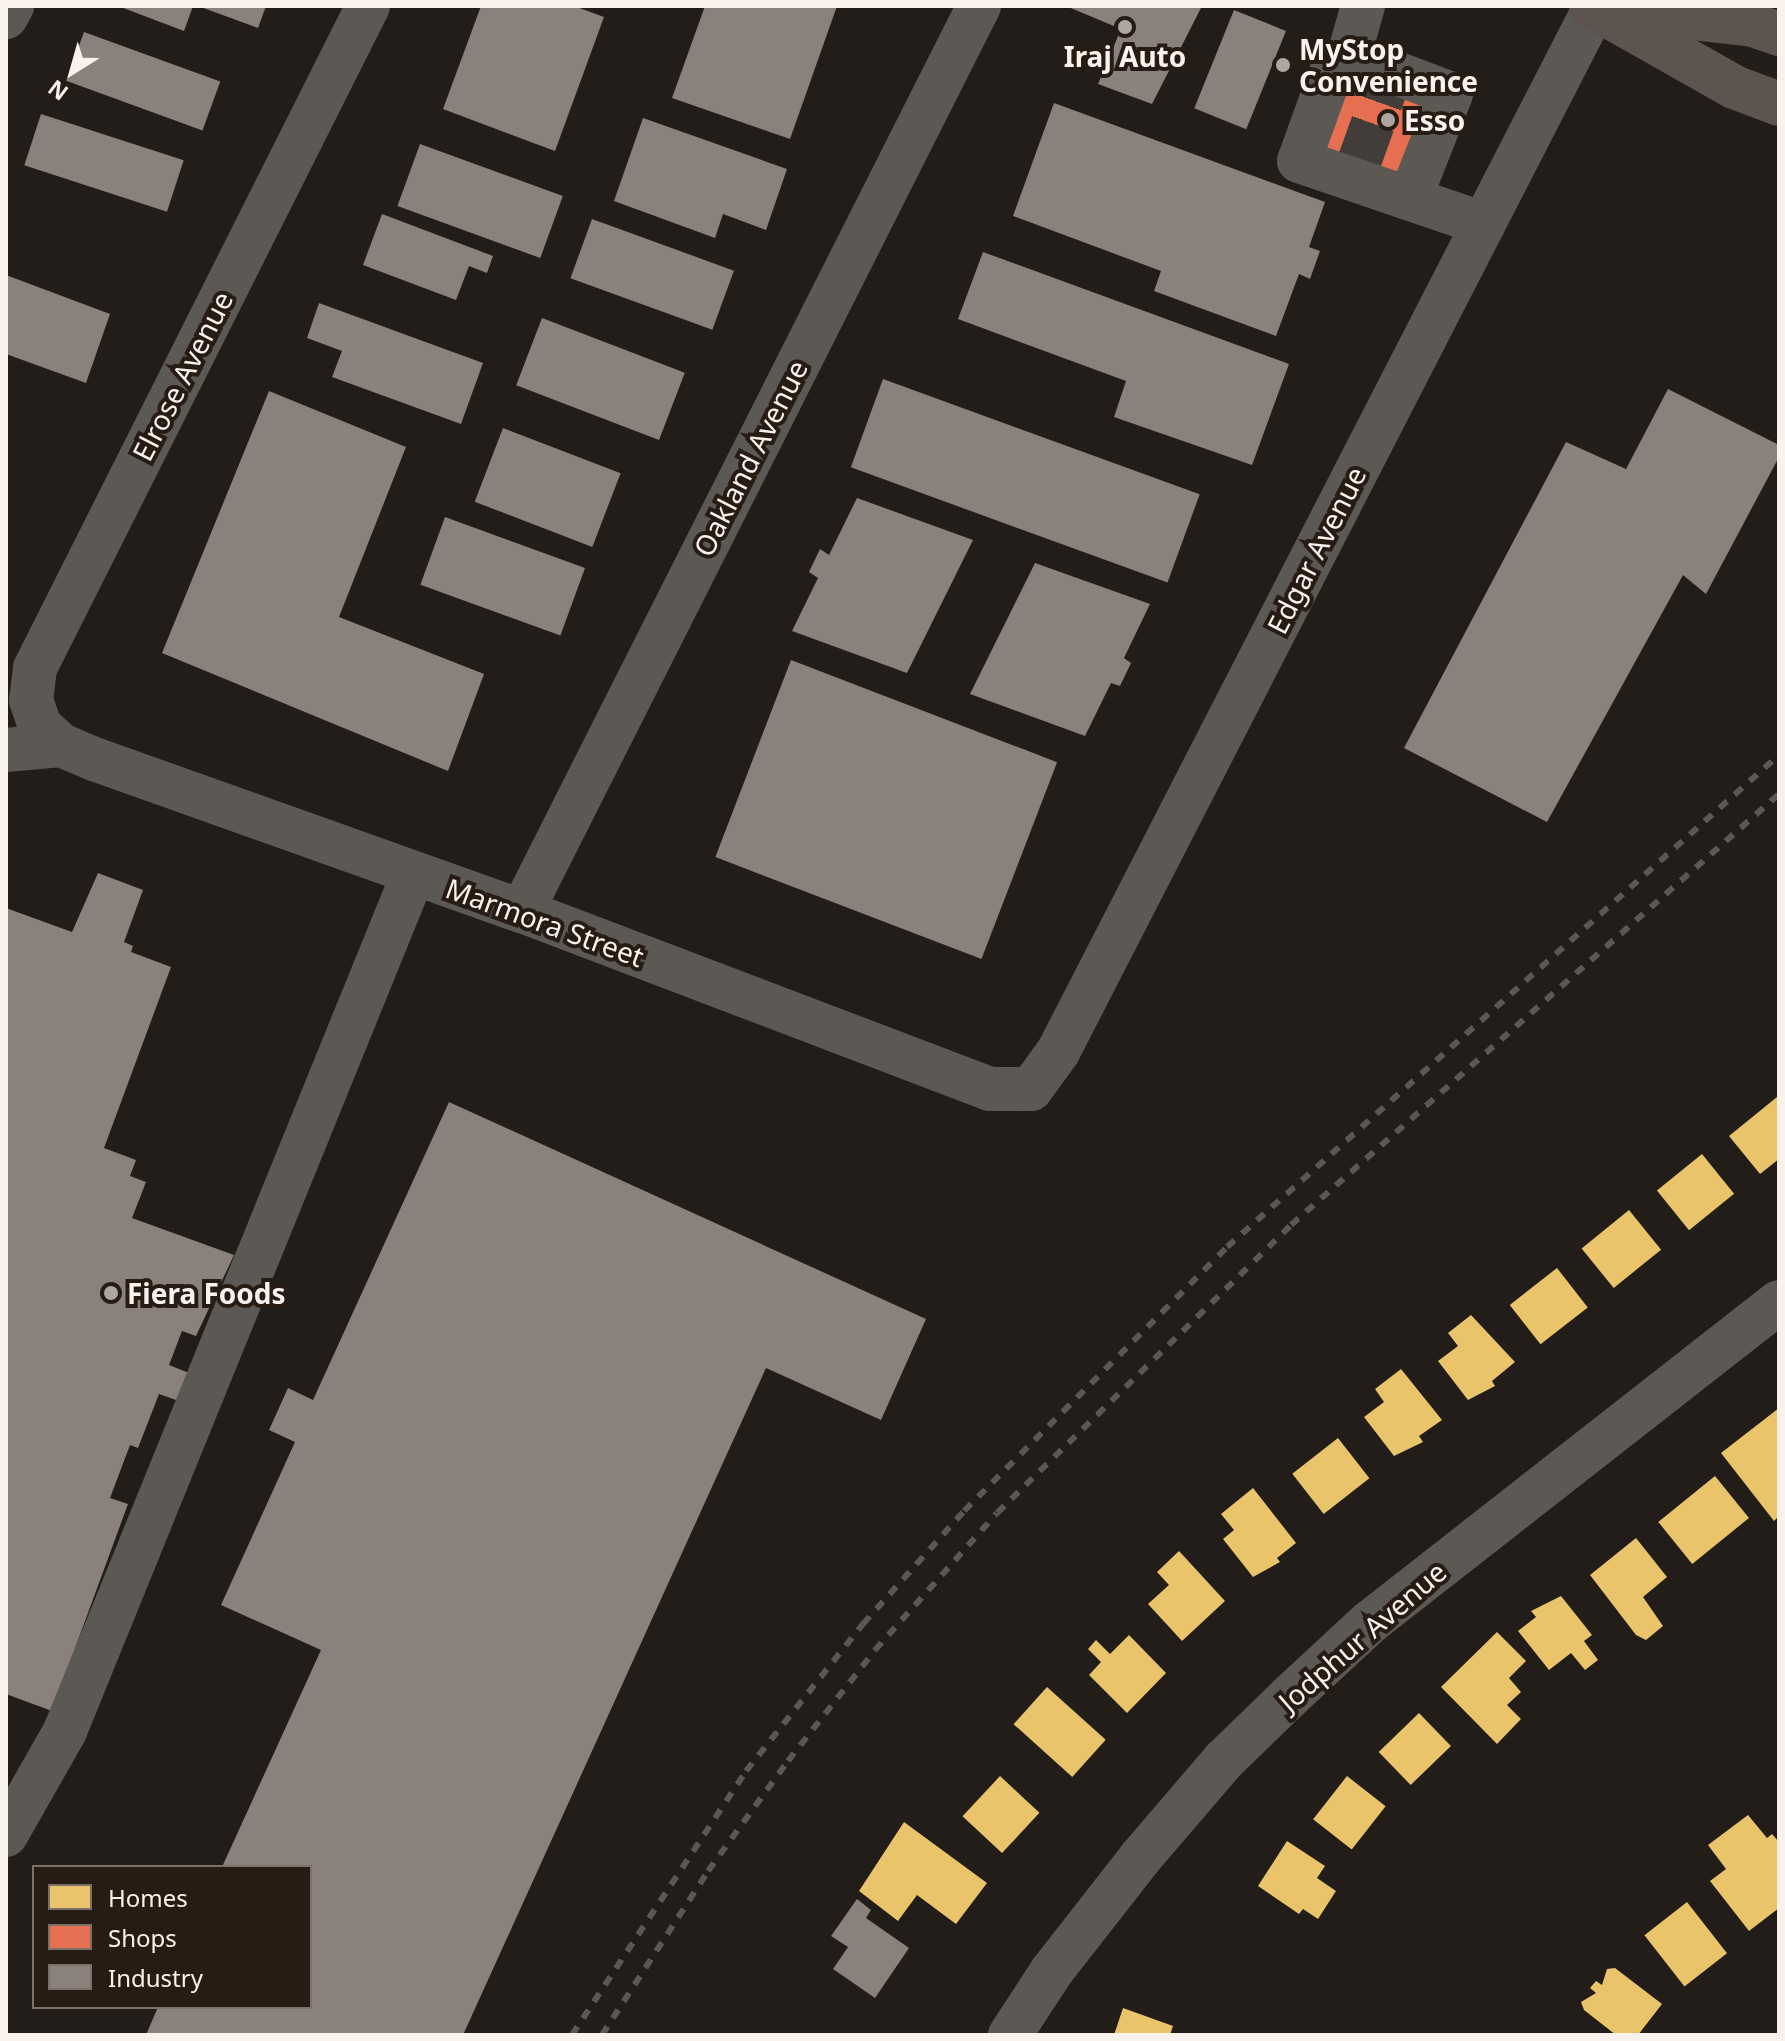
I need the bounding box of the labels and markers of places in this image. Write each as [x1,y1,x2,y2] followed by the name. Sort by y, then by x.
[1116,18,1134,36] marker: Iraj Auto
[1299,32,1478,98] place label: MyStop Convenience
[1064,39,1186,73] place label: Iraj Auto
[1274,56,1292,74] marker: MyStop Convenience
[1404,103,1465,137] place label: Esso
[1379,111,1397,129] marker: Esso
[127,1276,286,1310] place label: Fiera Foods
[102,1284,120,1302] marker: Fiera Foods

